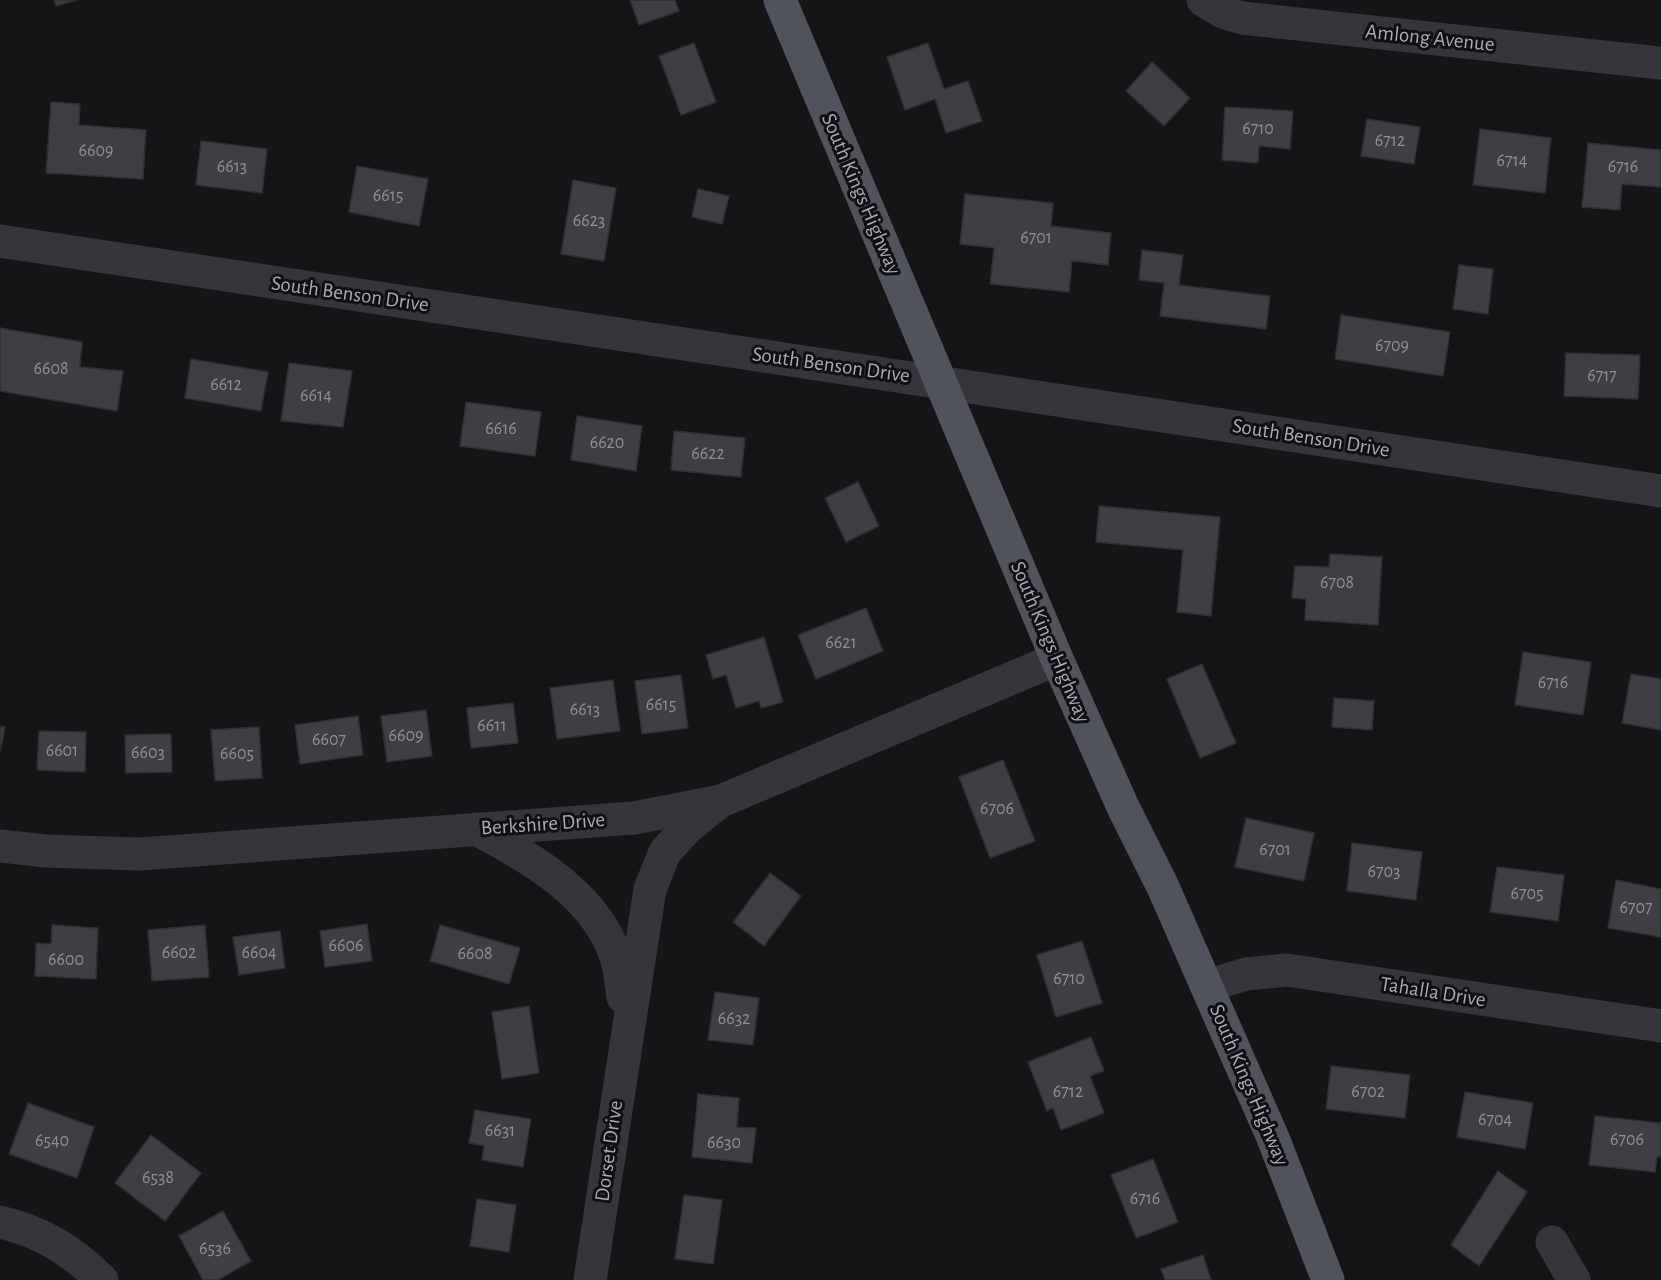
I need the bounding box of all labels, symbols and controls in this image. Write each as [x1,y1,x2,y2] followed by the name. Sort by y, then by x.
[1364,19,1496,57] street label: Amlong Avenue
[816,110,906,278] street label: South Kings Highway
[1242,118,1274,140] house number: 6710
[1375,130,1405,152] house number: 6712
[79,140,113,162] house number: 6609
[1497,150,1527,172] house number: 6714
[217,156,247,178] house number: 6613
[1608,156,1638,178] house number: 6716
[373,185,403,207] house number: 6615
[573,210,605,232] house number: 6623
[1020,227,1052,249] house number: 6701
[270,270,430,318] street label: South Benson Drive
[1375,335,1409,357] house number: 6709
[751,341,911,389] street label: South Benson Drive
[34,358,68,380] house number: 6608
[1587,365,1617,387] house number: 6717
[210,374,242,396] house number: 6612
[300,385,332,407] house number: 6614
[1230,413,1392,463] street label: South Benson Drive
[485,418,517,440] house number: 6616
[590,432,624,454] house number: 6620
[691,443,725,465] house number: 6622
[1005,558,1095,726] street label: South Kings Highway
[1320,572,1354,594] house number: 6708
[825,632,857,654] house number: 6621
[1538,672,1568,694] house number: 6716
[646,694,676,716] house number: 6615
[570,699,600,721] house number: 6613
[477,715,507,737] house number: 6611
[389,725,423,747] house number: 6609
[312,729,346,751] house number: 6607
[46,740,78,762] house number: 6601
[131,742,165,764] house number: 6603
[220,743,254,765] house number: 6605
[980,798,1014,820] house number: 6706
[480,807,606,841] street label: Berkshire Drive
[1259,839,1291,861] house number: 6701
[1368,861,1400,883] house number: 6703
[1511,883,1543,905] house number: 6705
[1620,897,1652,919] house number: 6707
[329,935,363,957] house number: 6606
[162,942,196,964] house number: 6602
[241,942,277,964] house number: 6604
[458,943,492,965] house number: 6608
[48,949,84,971] house number: 6600
[1053,968,1085,990] house number: 6710
[1378,971,1488,1013] street label: Tahalla Drive
[1204,1001,1294,1169] street label: South Kings Highway
[718,1008,750,1030] house number: 6632
[1053,1081,1083,1103] house number: 6712
[1351,1081,1385,1103] house number: 6702
[589,1099,629,1203] street label: Dorset Drive
[1478,1109,1512,1131] house number: 6704
[485,1120,515,1142] house number: 6631
[1610,1129,1644,1151] house number: 6706
[35,1130,69,1152] house number: 6540
[707,1132,741,1154] house number: 6630
[142,1167,174,1189] house number: 6538
[1130,1188,1160,1210] house number: 6716
[199,1238,231,1260] house number: 6536

